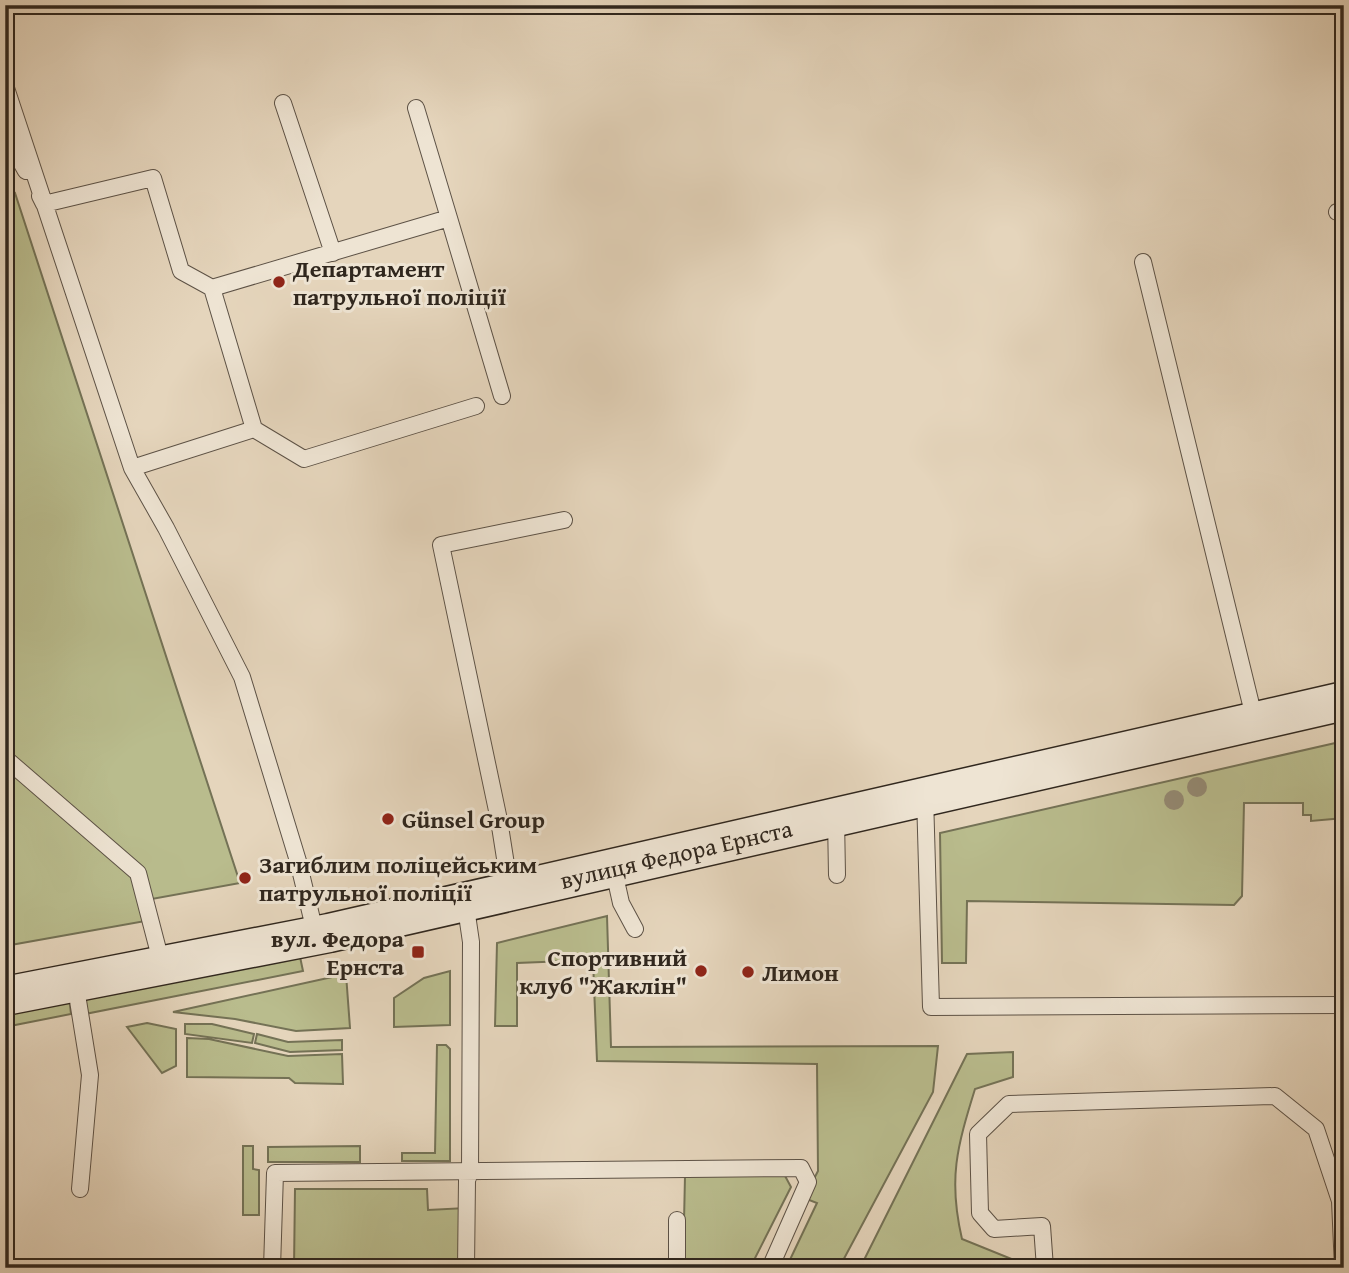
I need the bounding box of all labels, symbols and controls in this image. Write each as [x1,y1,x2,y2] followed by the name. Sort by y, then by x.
[292,251,507,314] place label: Департамент патрульної поліції
[271,274,287,290] marker: Департамент патрульної поліції
[402,802,545,837] place label: Günsel Group
[557,810,796,897] street label: вулиця Федора Ернста
[380,811,396,827] marker: Günsel Group
[259,847,537,910] place label: Загиблим поліцейським патрульної поліції
[237,870,253,886] marker: Загиблим поліцейським патрульної поліції
[271,921,405,984] place label: вул. Федора Ернста
[519,940,687,1003] place label: Спортивний клуб "Жаклін"
[410,944,426,960] marker: вул. Федора Ернста
[762,955,839,990] place label: Лимон
[693,963,709,979] marker: Спортивний клуб "Жаклін"
[740,964,756,980] marker: Лимон

